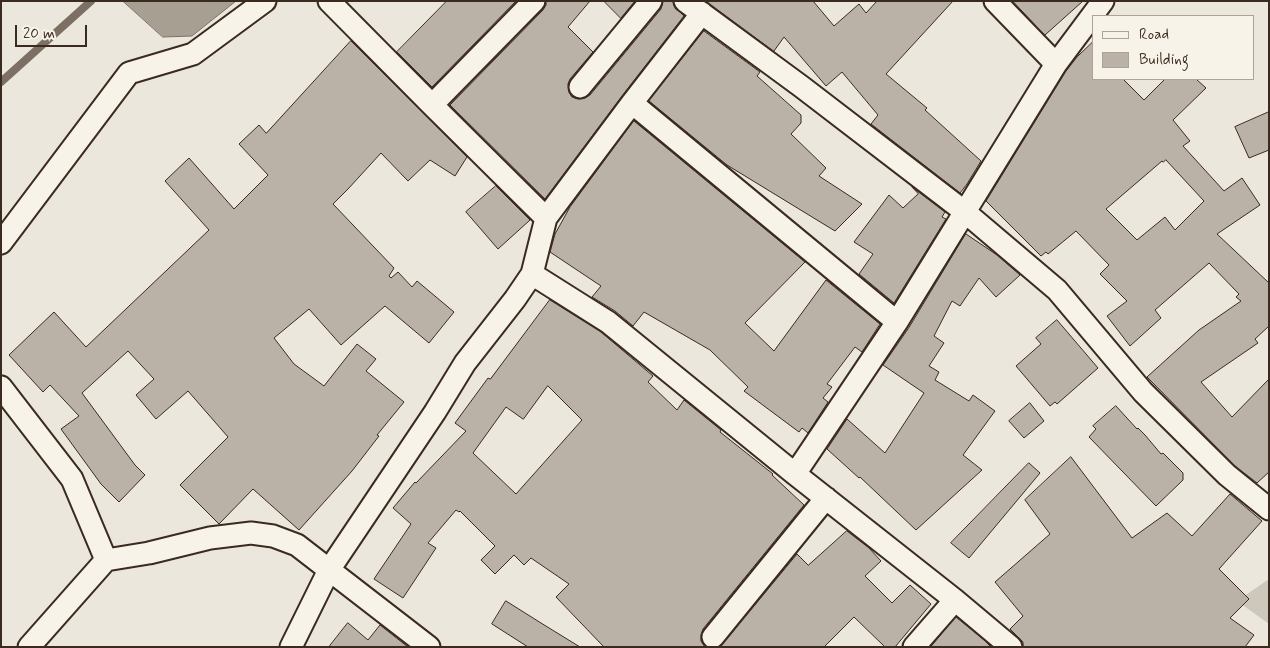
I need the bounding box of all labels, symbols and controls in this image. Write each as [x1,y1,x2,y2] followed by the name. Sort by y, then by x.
[18,15,90,47] scale bar
[1092,15,1255,80] legend
[23,24,55,44] text: 20 m
[1139,25,1169,45] text: Road
[1139,50,1189,70] text: Building

